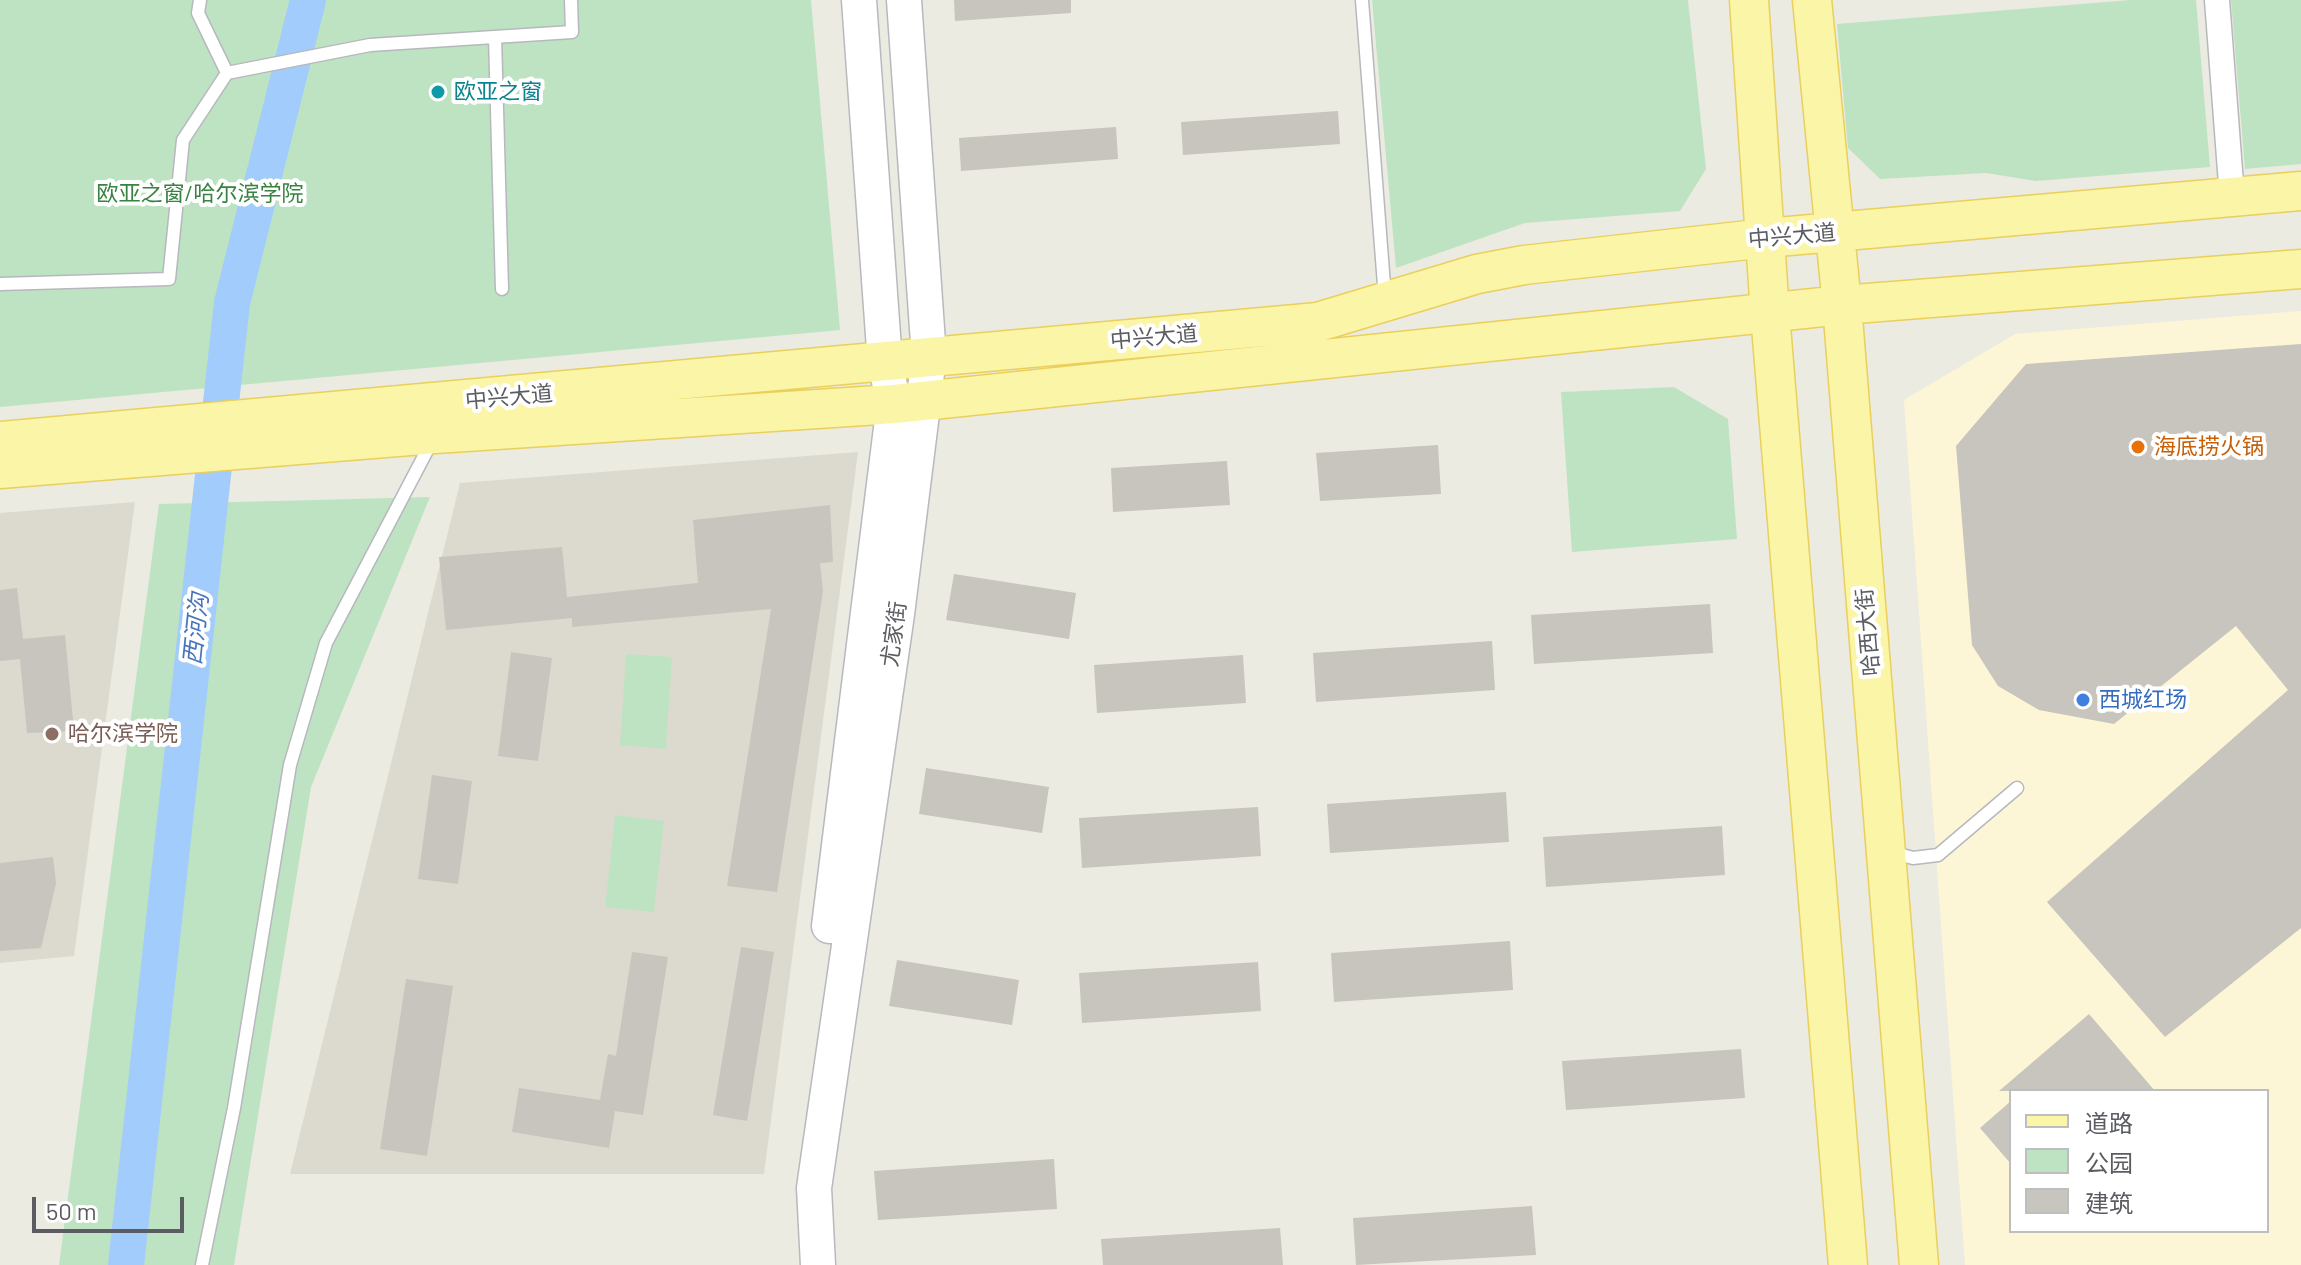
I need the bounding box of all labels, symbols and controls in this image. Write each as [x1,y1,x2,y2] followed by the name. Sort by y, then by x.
[454,79,542,105] place label: 欧亚之窗
[429,83,447,101] marker: 欧亚之窗
[97,181,303,207] park label: 欧亚之窗/哈尔滨学院
[1747,219,1837,253] street label: 中兴大道
[1109,320,1199,354] street label: 中兴大道
[464,380,554,414] street label: 中兴大道
[2154,434,2264,460] place label: 海底捞火锅
[2129,438,2147,456] marker: 海底捞火锅
[1851,587,1885,677] street label: 哈西大街
[178,592,214,666] water label: 西河沟
[876,599,912,669] street label: 尤家街
[2099,687,2187,713] place label: 西城红场
[2074,691,2092,709] marker: 西城红场
[68,721,178,747] place label: 哈尔滨学院
[43,725,61,743] marker: 哈尔滨学院
[2009,1089,2269,1233] legend
[2085,1108,2133,1137] text: 道路
[2085,1148,2133,1177] text: 公园
[36,1181,188,1231] scale bar
[2085,1188,2133,1217] text: 建筑
[46,1196,97,1225] text: 50 m

